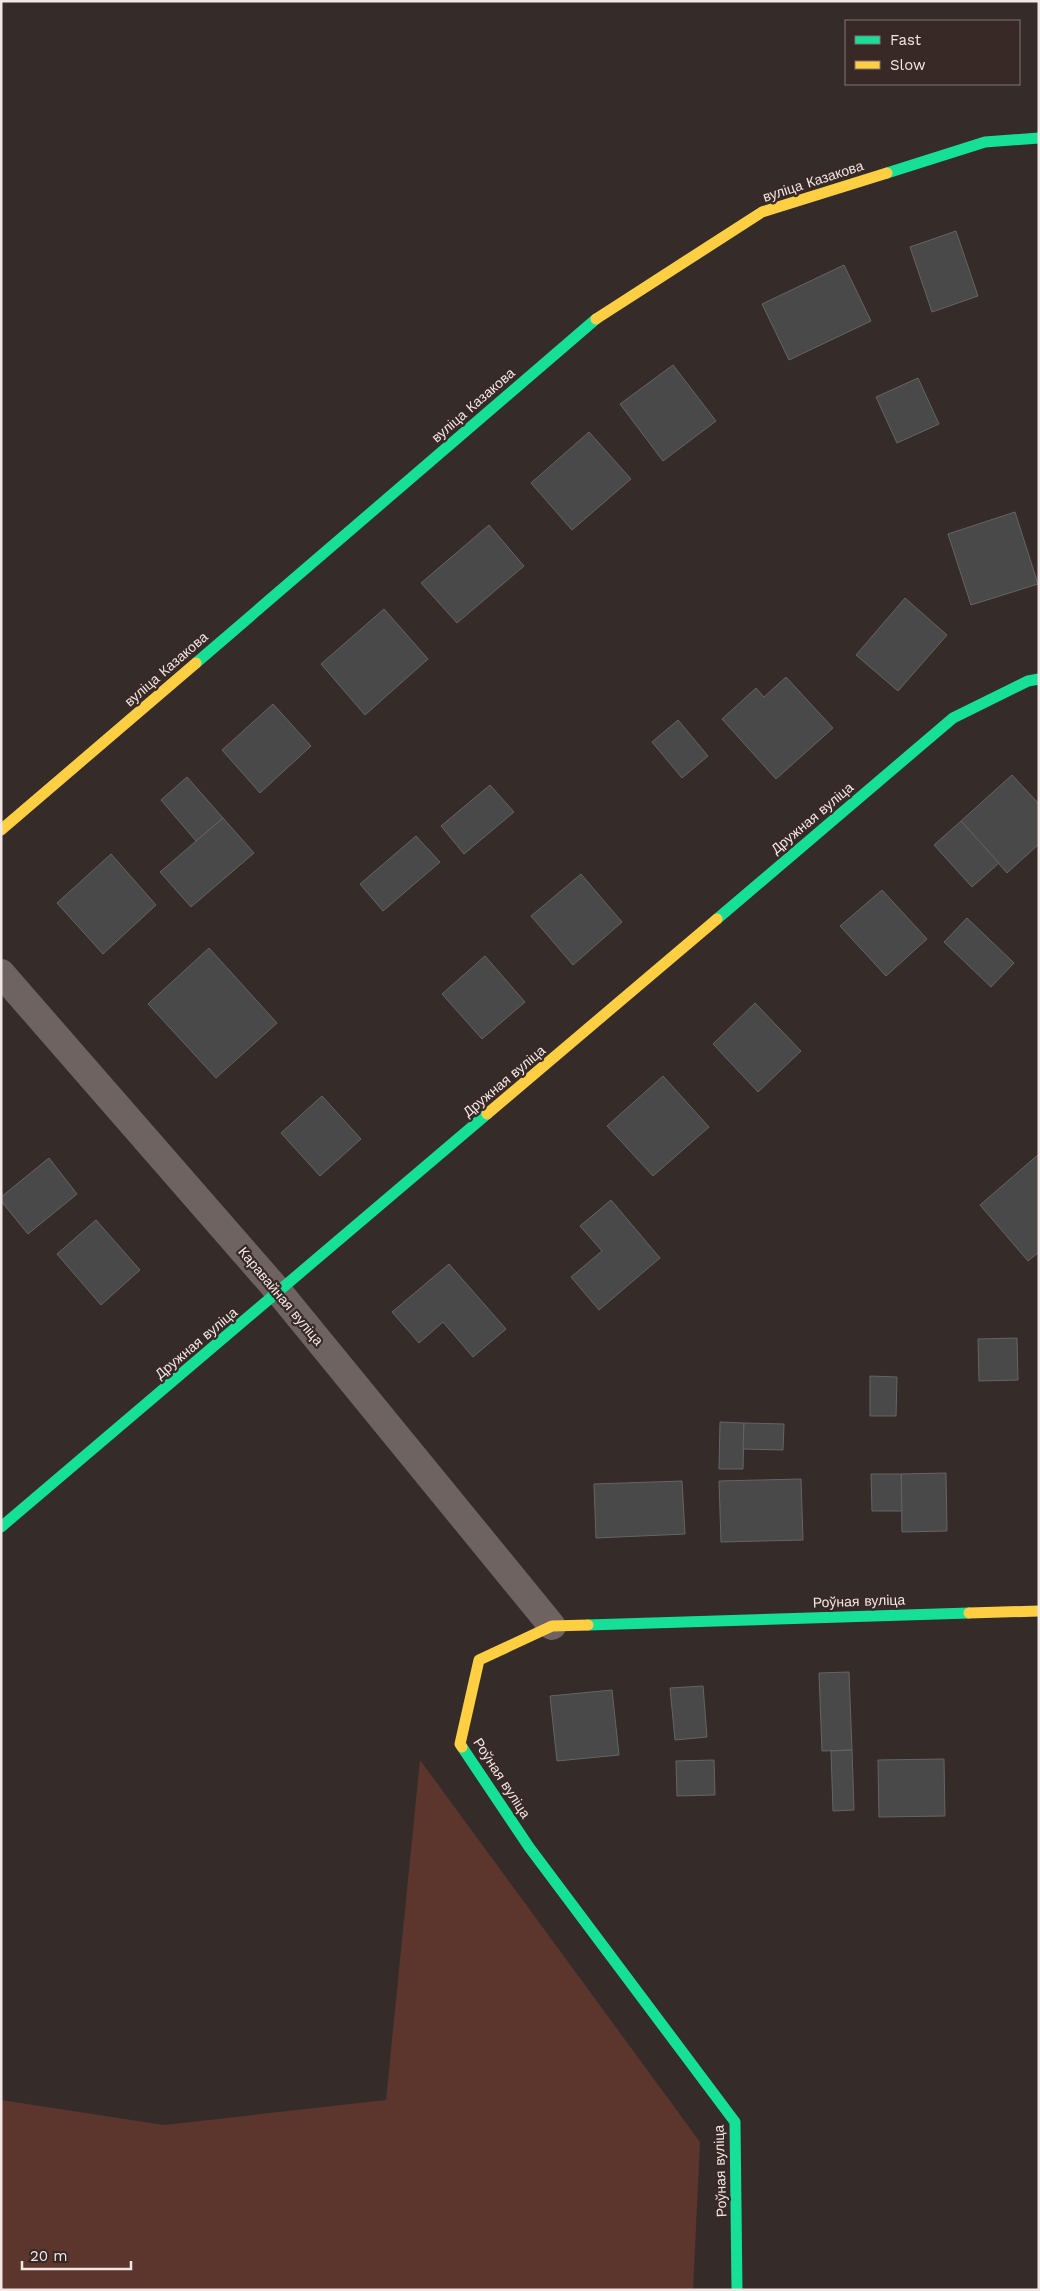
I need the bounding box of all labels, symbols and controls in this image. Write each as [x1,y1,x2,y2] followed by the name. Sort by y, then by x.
[845,20,1020,85] legend
[890,31,922,49] text: Fast
[890,56,926,74] text: Slow
[761,157,866,205] street label: вуліца Казакова
[428,364,518,445] street label: вуліца Казакова
[121,628,211,709] street label: вуліца Казакова
[768,779,857,857] street label: Дружная вуліца
[460,1042,549,1120] street label: Дружная вуліца
[235,1244,327,1348] street label: Каравайная вуліца
[152,1304,241,1382] street label: Дружная вуліца
[813,1591,906,1611] street label: Роўная вуліца
[470,1735,534,1821] street label: Роўная вуліца
[710,2124,730,2217] street label: Роўная вуліца
[22,2238,131,2270] scale bar
[30,2247,68,2265] text: 20 m

